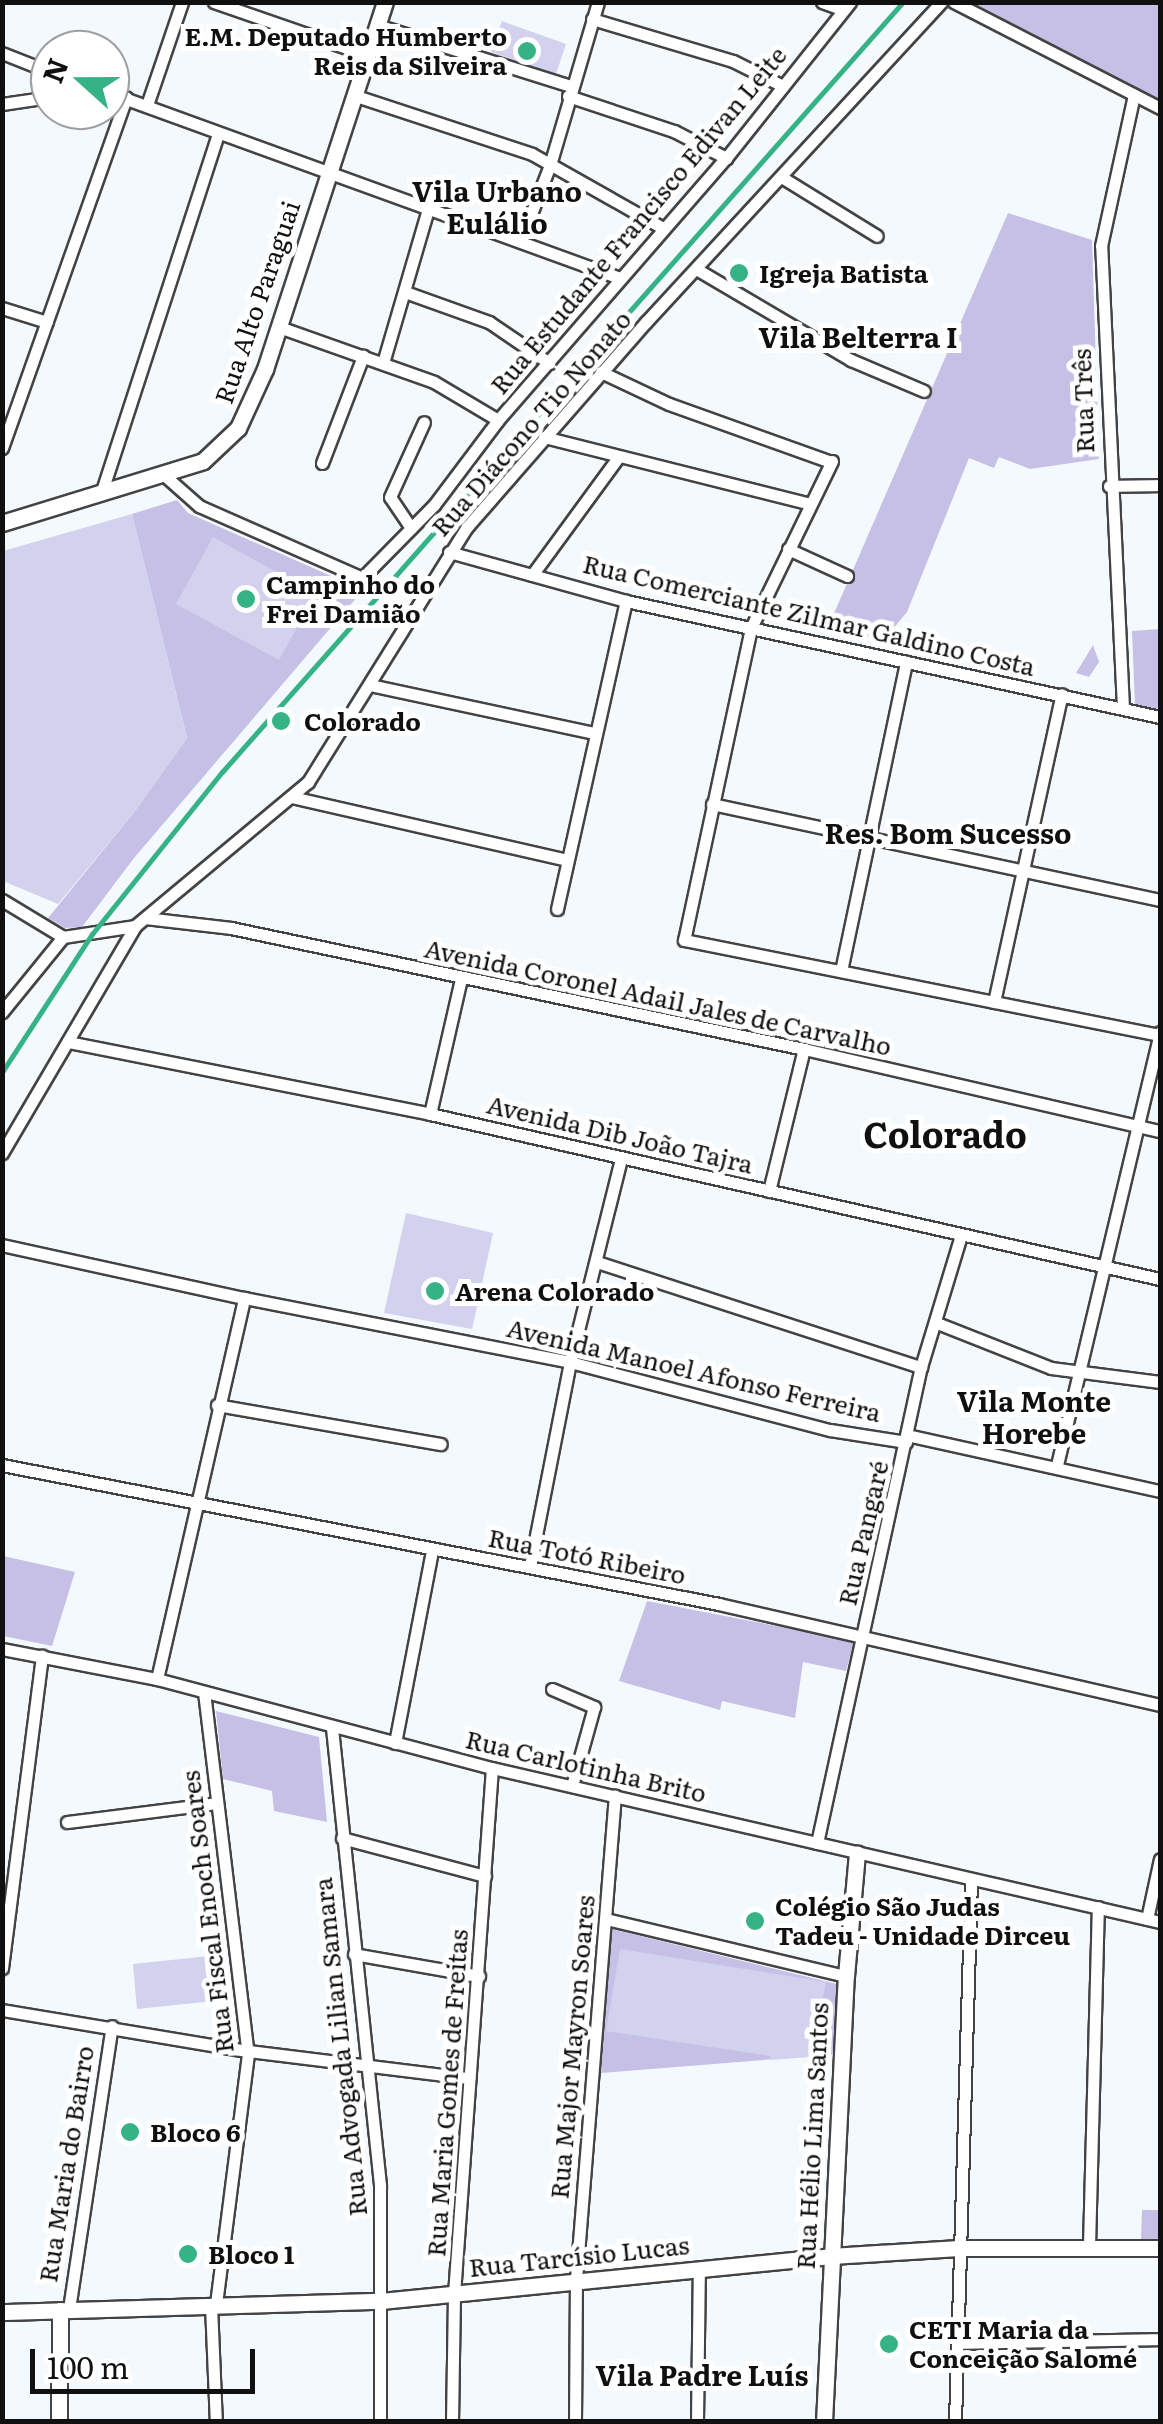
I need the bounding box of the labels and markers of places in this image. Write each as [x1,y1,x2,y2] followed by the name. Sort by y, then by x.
[185,22,507,81] place label: E.M. Deputado Humberto Reis da Silveira
[516,40,538,62] marker: E.M. Deputado Humberto Reis da Silveira
[759,258,928,288] place label: Igreja Batista
[728,262,750,284] marker: Igreja Batista
[266,570,435,629] place label: Campinho do Frei Damião
[235,588,257,610] marker: Campinho do Frei Damião
[304,706,421,736] place label: Colorado
[268,708,294,734] marker: Colorado
[455,1276,654,1306] place label: Arena Colorado
[424,1280,446,1302] marker: Arena Colorado
[775,1892,1070,1951] place label: Colégio São Judas Tadeu - Unidade Dirceu
[744,1910,766,1932] marker: Colégio São Judas Tadeu - Unidade Dirceu
[150,2117,241,2147] place label: Bloco 6
[119,2121,141,2143] marker: Bloco 6
[208,2239,294,2269] place label: Bloco 1
[177,2243,199,2265] marker: Bloco 1
[909,2315,1137,2374] place label: CETI Maria da Conceição Salomé
[878,2333,900,2355] marker: CETI Maria da Conceição Salomé

